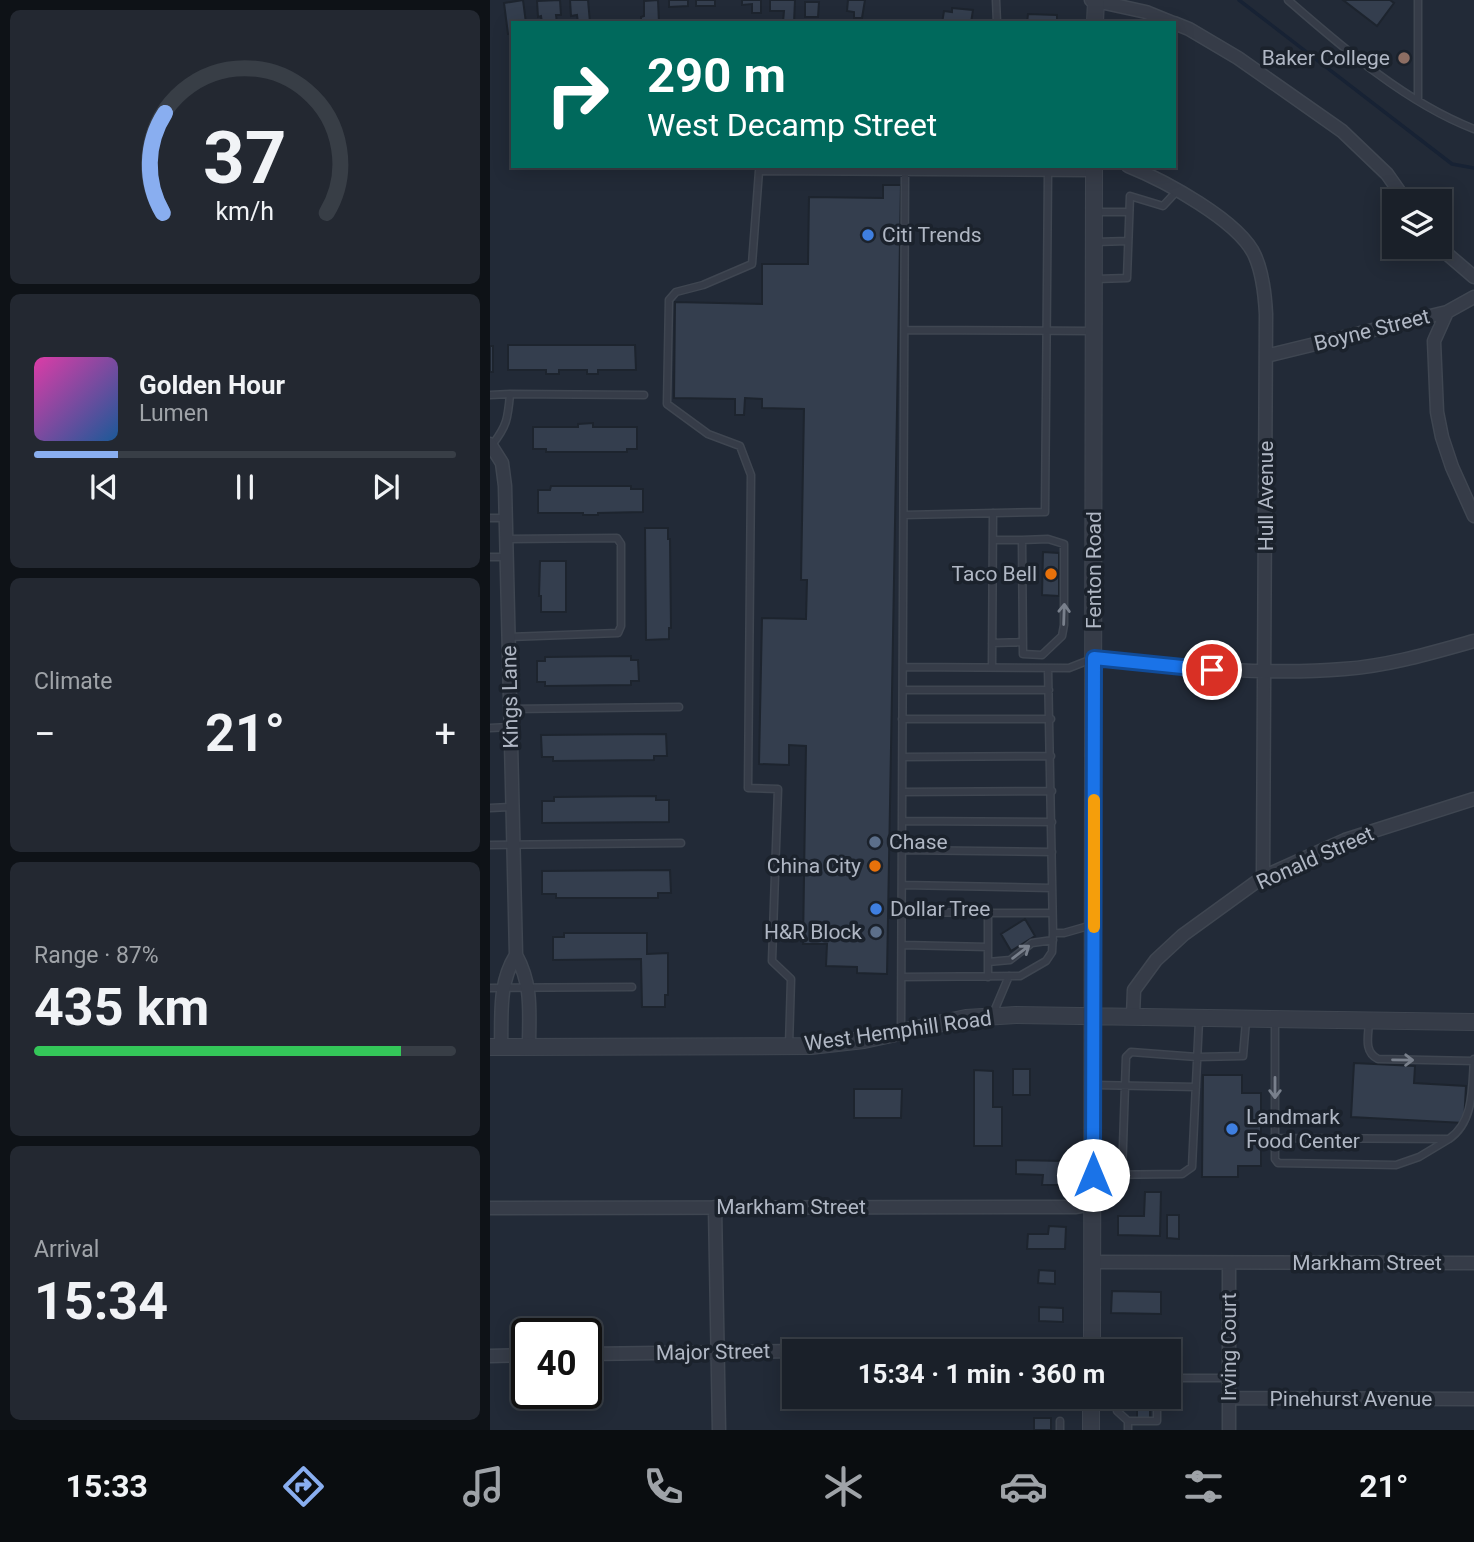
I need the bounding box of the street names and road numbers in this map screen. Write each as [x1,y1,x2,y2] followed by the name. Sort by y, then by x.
[1312,304,1432,356] street label: Boyne Street
[1254,441,1278,551] street label: Hull Avenue
[1082,511,1106,629] street label: Fenton Road
[497,645,523,749] street label: Kings Lane
[1253,821,1377,894] street label: Ronald Street
[803,1006,993,1056] street label: West Hemphill Road
[716,1195,866,1219] street label: Markham Street
[1292,1251,1442,1275] street label: Markham Street
[1217,1293,1241,1401] street label: Irving Court
[656,1339,771,1365] street label: Major Street
[1270,1387,1432,1411] street label: Pinehurst Avenue

